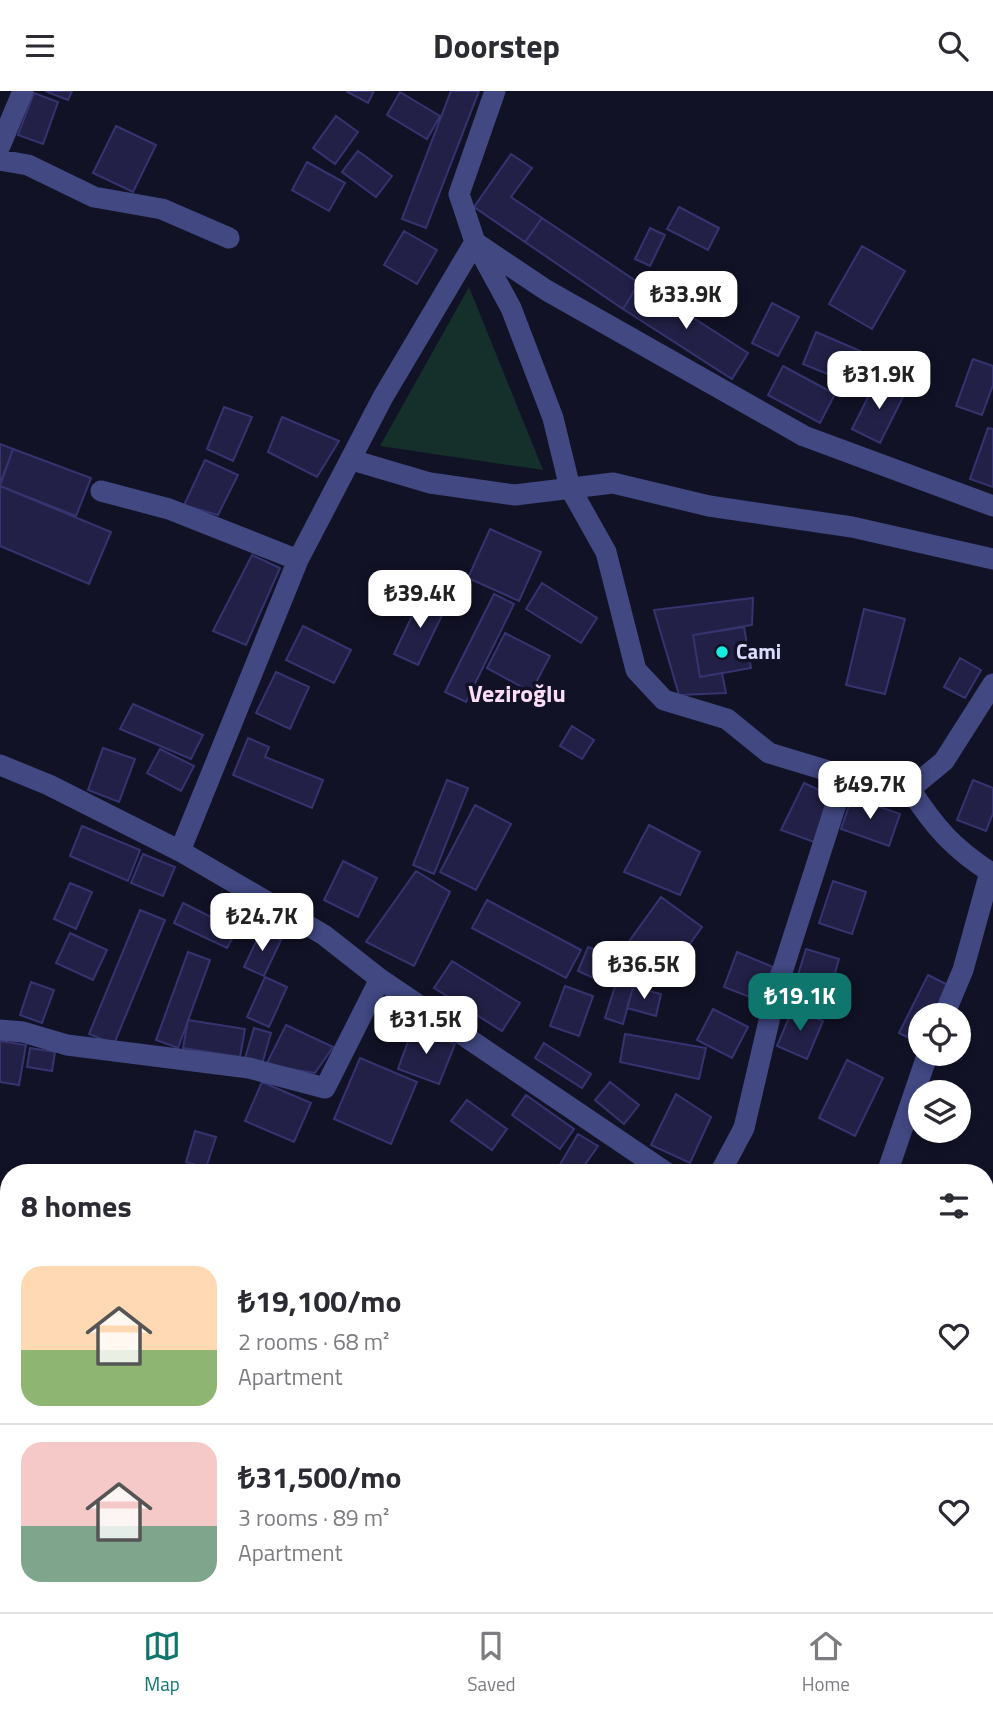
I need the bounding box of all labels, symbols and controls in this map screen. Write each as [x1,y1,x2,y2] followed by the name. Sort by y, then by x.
[433,22,560,70] text: Doorstep
[21,27,59,65] icon: menu
[934,27,972,65] icon: search
[629,271,743,331] pin: ₺33.9K
[650,276,722,311] text: ₺33.9K
[822,351,936,411] pin: ₺31.9K
[843,356,915,391] text: ₺31.9K
[363,571,477,630] pin: ₺39.4K
[384,575,456,610] text: ₺39.4K
[736,635,781,667] place label: Cami
[714,644,730,660] marker: Cami
[468,675,566,711] district label: Veziroğlu
[813,761,927,821] pin: ₺49.7K
[834,766,906,801] text: ₺49.7K
[205,893,319,953] pin: ₺24.7K
[226,898,298,933] text: ₺24.7K
[587,941,701,1001] pin: ₺36.5K
[608,946,680,981] text: ₺36.5K
[743,974,857,1033] pin: ₺19.1K
[764,978,836,1013] text: ₺19.1K
[369,997,483,1056] pin: ₺31.5K
[390,1001,462,1036] text: ₺31.5K
[908,1003,971,1143] map controls
[908,1003,971,1066] button: locate
[908,1080,971,1143] button: layers
[21,1183,132,1229] text: 8 homes
[935,1187,973,1225] icon: filters
[238,1278,402,1324] text: ₺19,100/mo
[77,1294,161,1378] icon: home
[935,1317,973,1355] icon: heart
[238,1324,389,1359] text: 2 rooms · 68 m²
[238,1359,343,1394] text: Apartment
[238,1454,402,1500] text: ₺31,500/mo
[77,1470,161,1554] icon: home
[935,1493,973,1531] icon: heart
[238,1500,389,1535] text: 3 rooms · 89 m²
[238,1535,343,1570] text: Apartment
[143,1627,181,1698] tab: Map
[467,1627,516,1698] tab: Saved
[802,1627,850,1698] tab: Home

